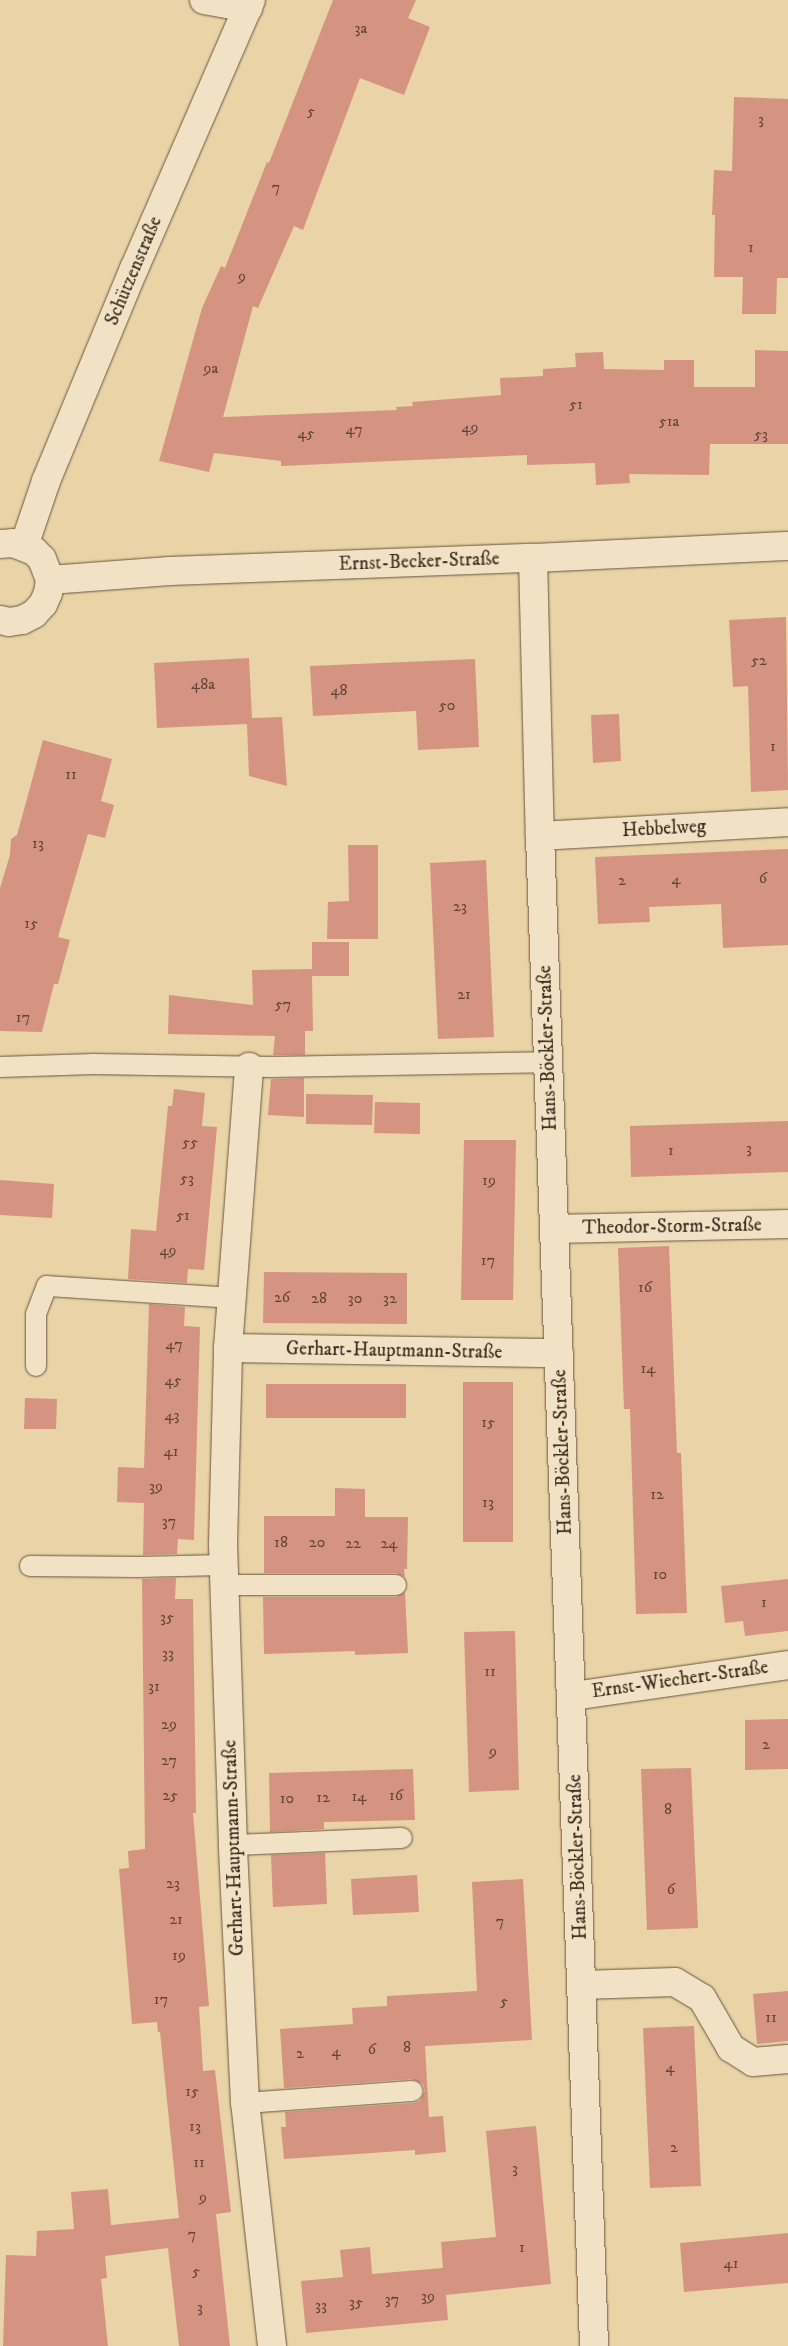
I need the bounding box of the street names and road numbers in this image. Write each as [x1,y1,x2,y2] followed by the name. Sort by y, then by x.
[101,213,167,329] street label: Schützenstraße
[338,548,500,576] street label: Ernst-Becker-Straße
[621,815,707,843] street label: Hebbelweg
[534,965,562,1131] street label: Hans-Böckler-Straße
[582,1214,762,1240] street label: Theodor-Storm-Straße
[286,1338,502,1364] street label: Gerhart-Hauptmann-Straße
[549,1369,577,1535] street label: Hans-Böckler-Straße
[590,1656,770,1704] street label: Ernst-Wiechert-Straße
[219,1740,249,1956] street label: Gerhart-Hauptmann-Straße
[564,1774,592,1940] street label: Hans-Böckler-Straße

